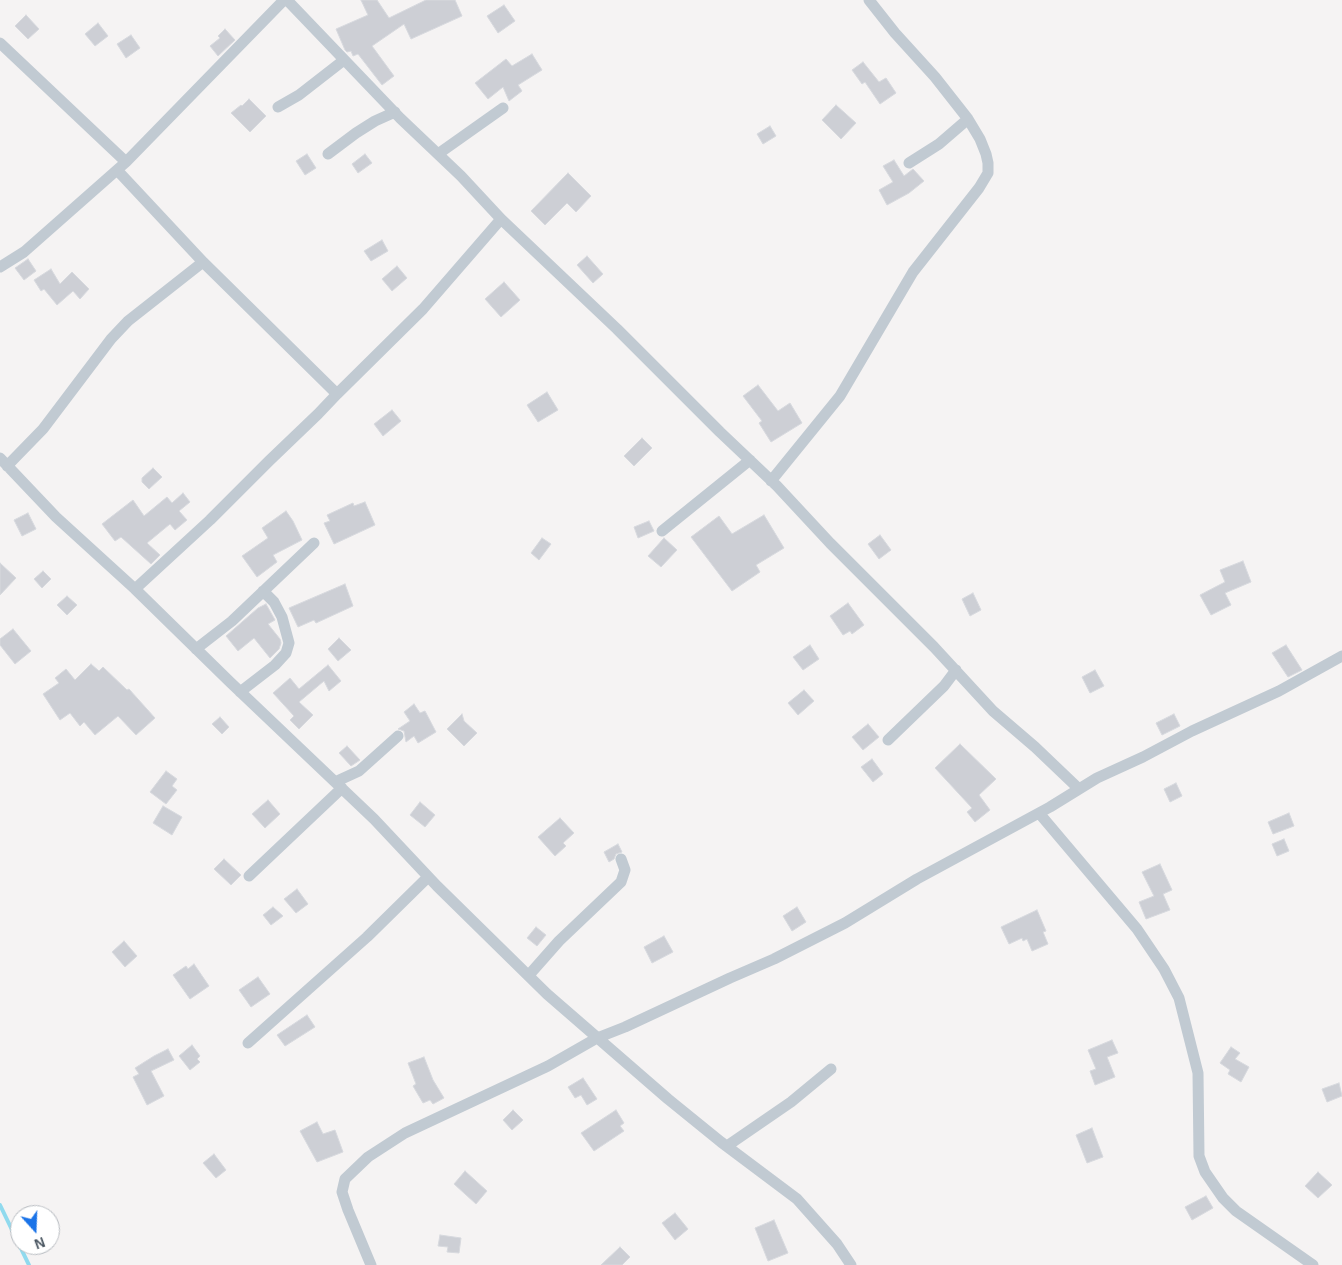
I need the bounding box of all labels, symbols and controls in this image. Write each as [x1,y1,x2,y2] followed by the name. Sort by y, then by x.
[10,1205,60,1255] north arrow
[32,1234,47,1252] text: N

